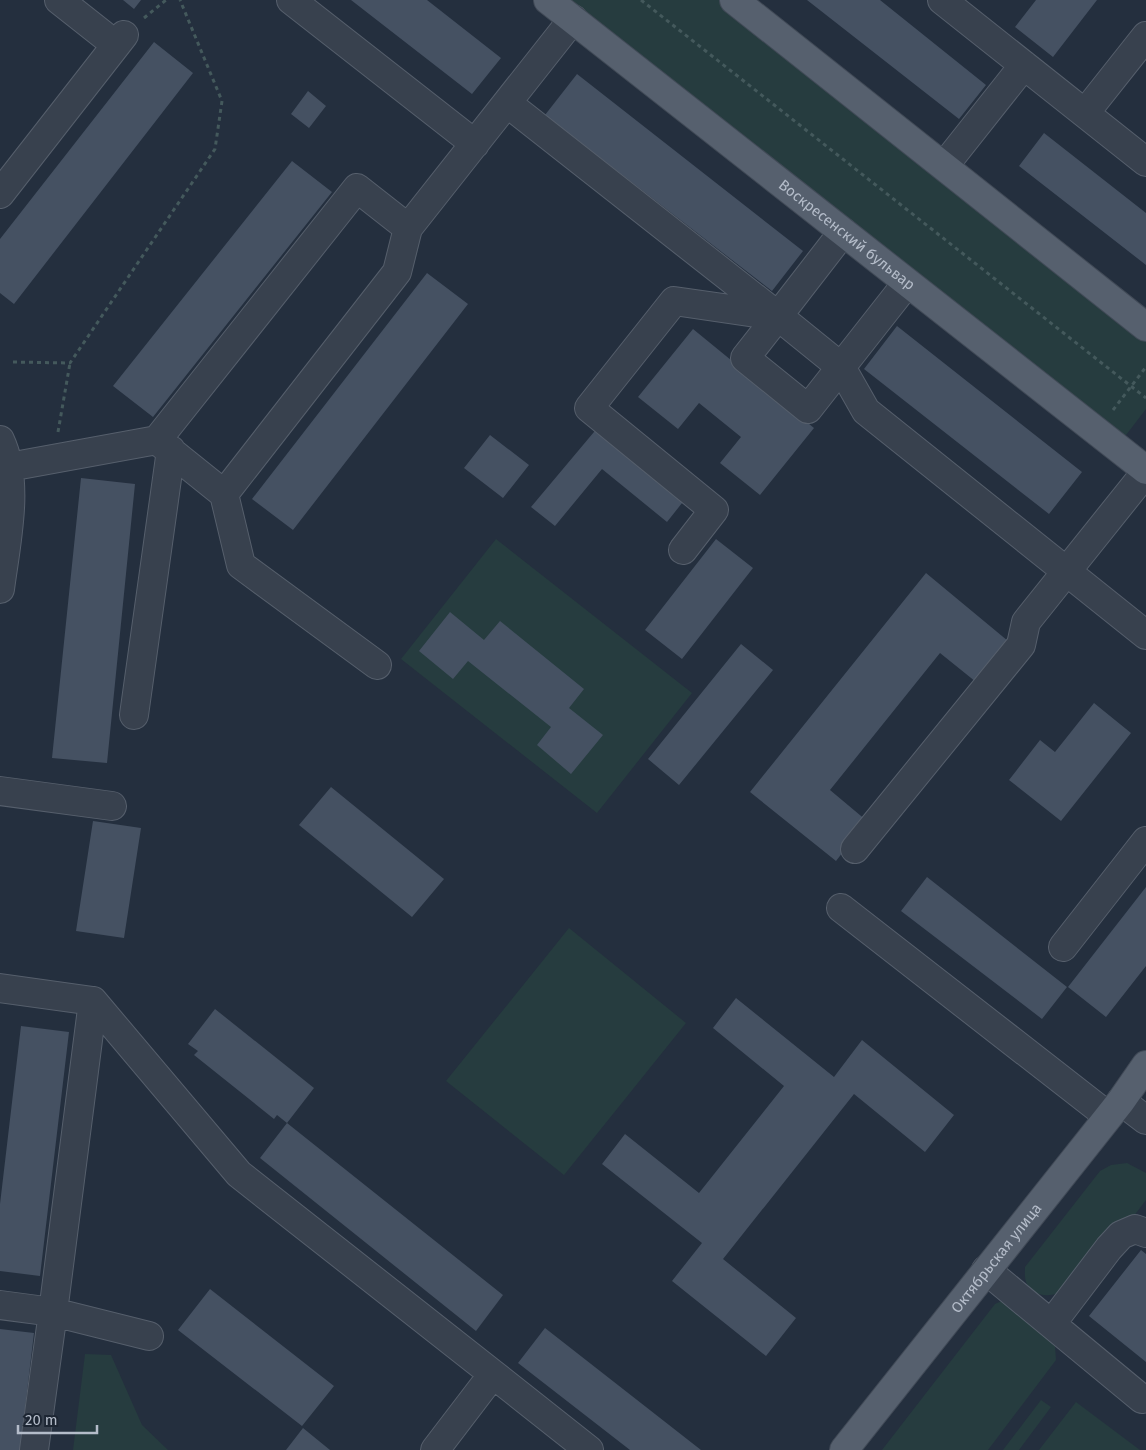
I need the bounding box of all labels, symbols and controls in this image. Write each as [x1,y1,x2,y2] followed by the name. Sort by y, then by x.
[775,176,919,294] street label: Воскресенский бульвар
[947,1200,1045,1317] street label: Октябрьская улица
[18,1402,96,1434] scale bar
[25,1411,58,1429] text: 20 m

